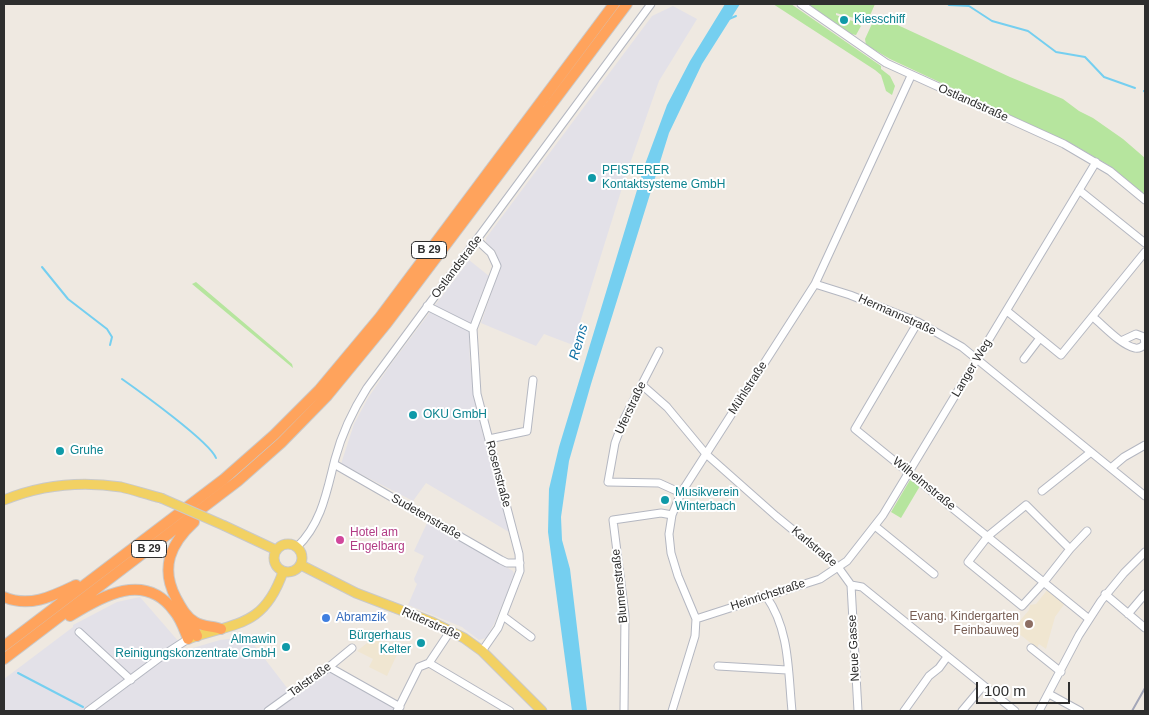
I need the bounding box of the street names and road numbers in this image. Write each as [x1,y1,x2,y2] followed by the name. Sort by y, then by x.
[936,81,1010,125] street label: Ostlandstraße
[429,233,485,301] street label: Ostlandstraße
[412,242,446,258] road number: B 29
[856,291,938,339] street label: Hermannstraße
[949,336,995,400] street label: Langer Weg
[726,359,770,417] street label: Mühlstraße
[612,379,650,437] street label: Uferstraße
[482,439,514,509] street label: Rosenstraße
[890,454,958,514] street label: Wilhelmstraße
[388,491,464,543] street label: Sudetenstraße
[788,524,840,570] street label: Karlstraße
[132,540,166,558] road number: B 29
[609,548,631,624] street label: Blumenstraße
[729,576,807,614] street label: Heinrichstraße
[399,605,463,643] street label: Ritterstraße
[845,614,863,682] street label: Neue Gasse
[286,660,334,700] street label: Talstraße

